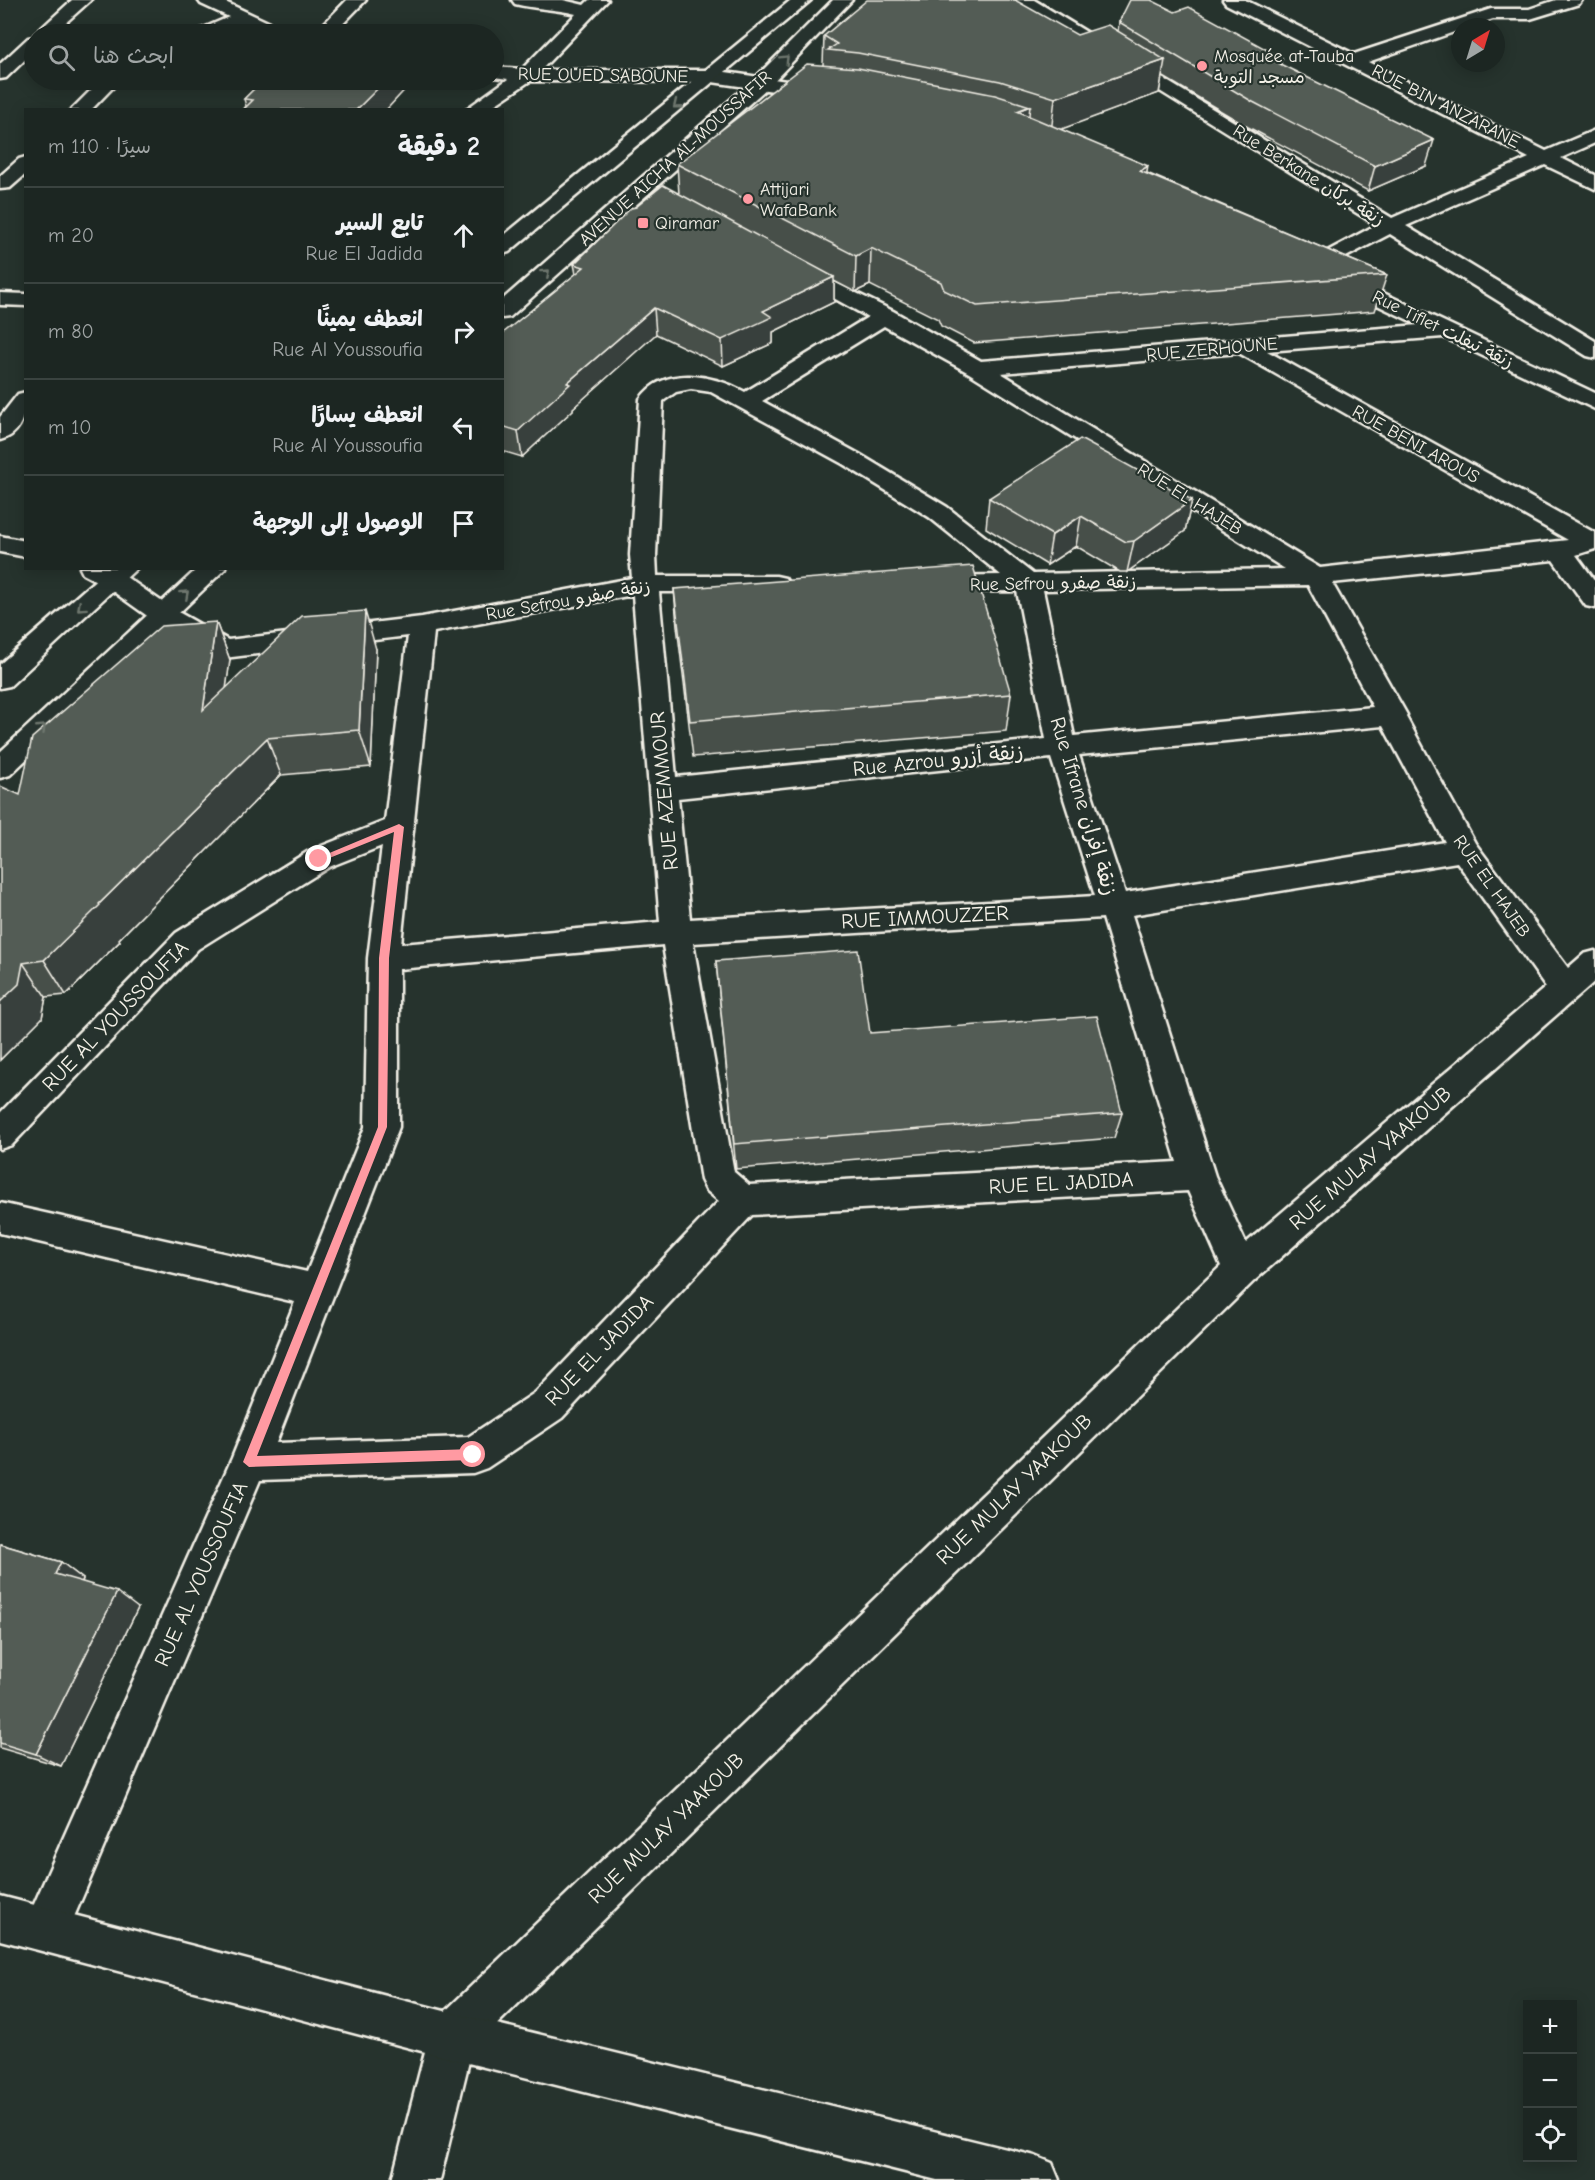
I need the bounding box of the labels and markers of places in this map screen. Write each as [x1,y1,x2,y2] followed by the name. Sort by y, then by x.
[1214,46,1354,88] place label: Mosquée at-Tauba مسجد التوبة
[1195,59,1209,73] marker: Mosquée at-Tauba مسجد التوبة
[760,179,837,221] place label: Attijari WafaBank
[741,192,755,206] marker: Attijari WafaBank
[655,213,720,234] place label: Qiramar
[636,216,650,230] marker: Qiramar

